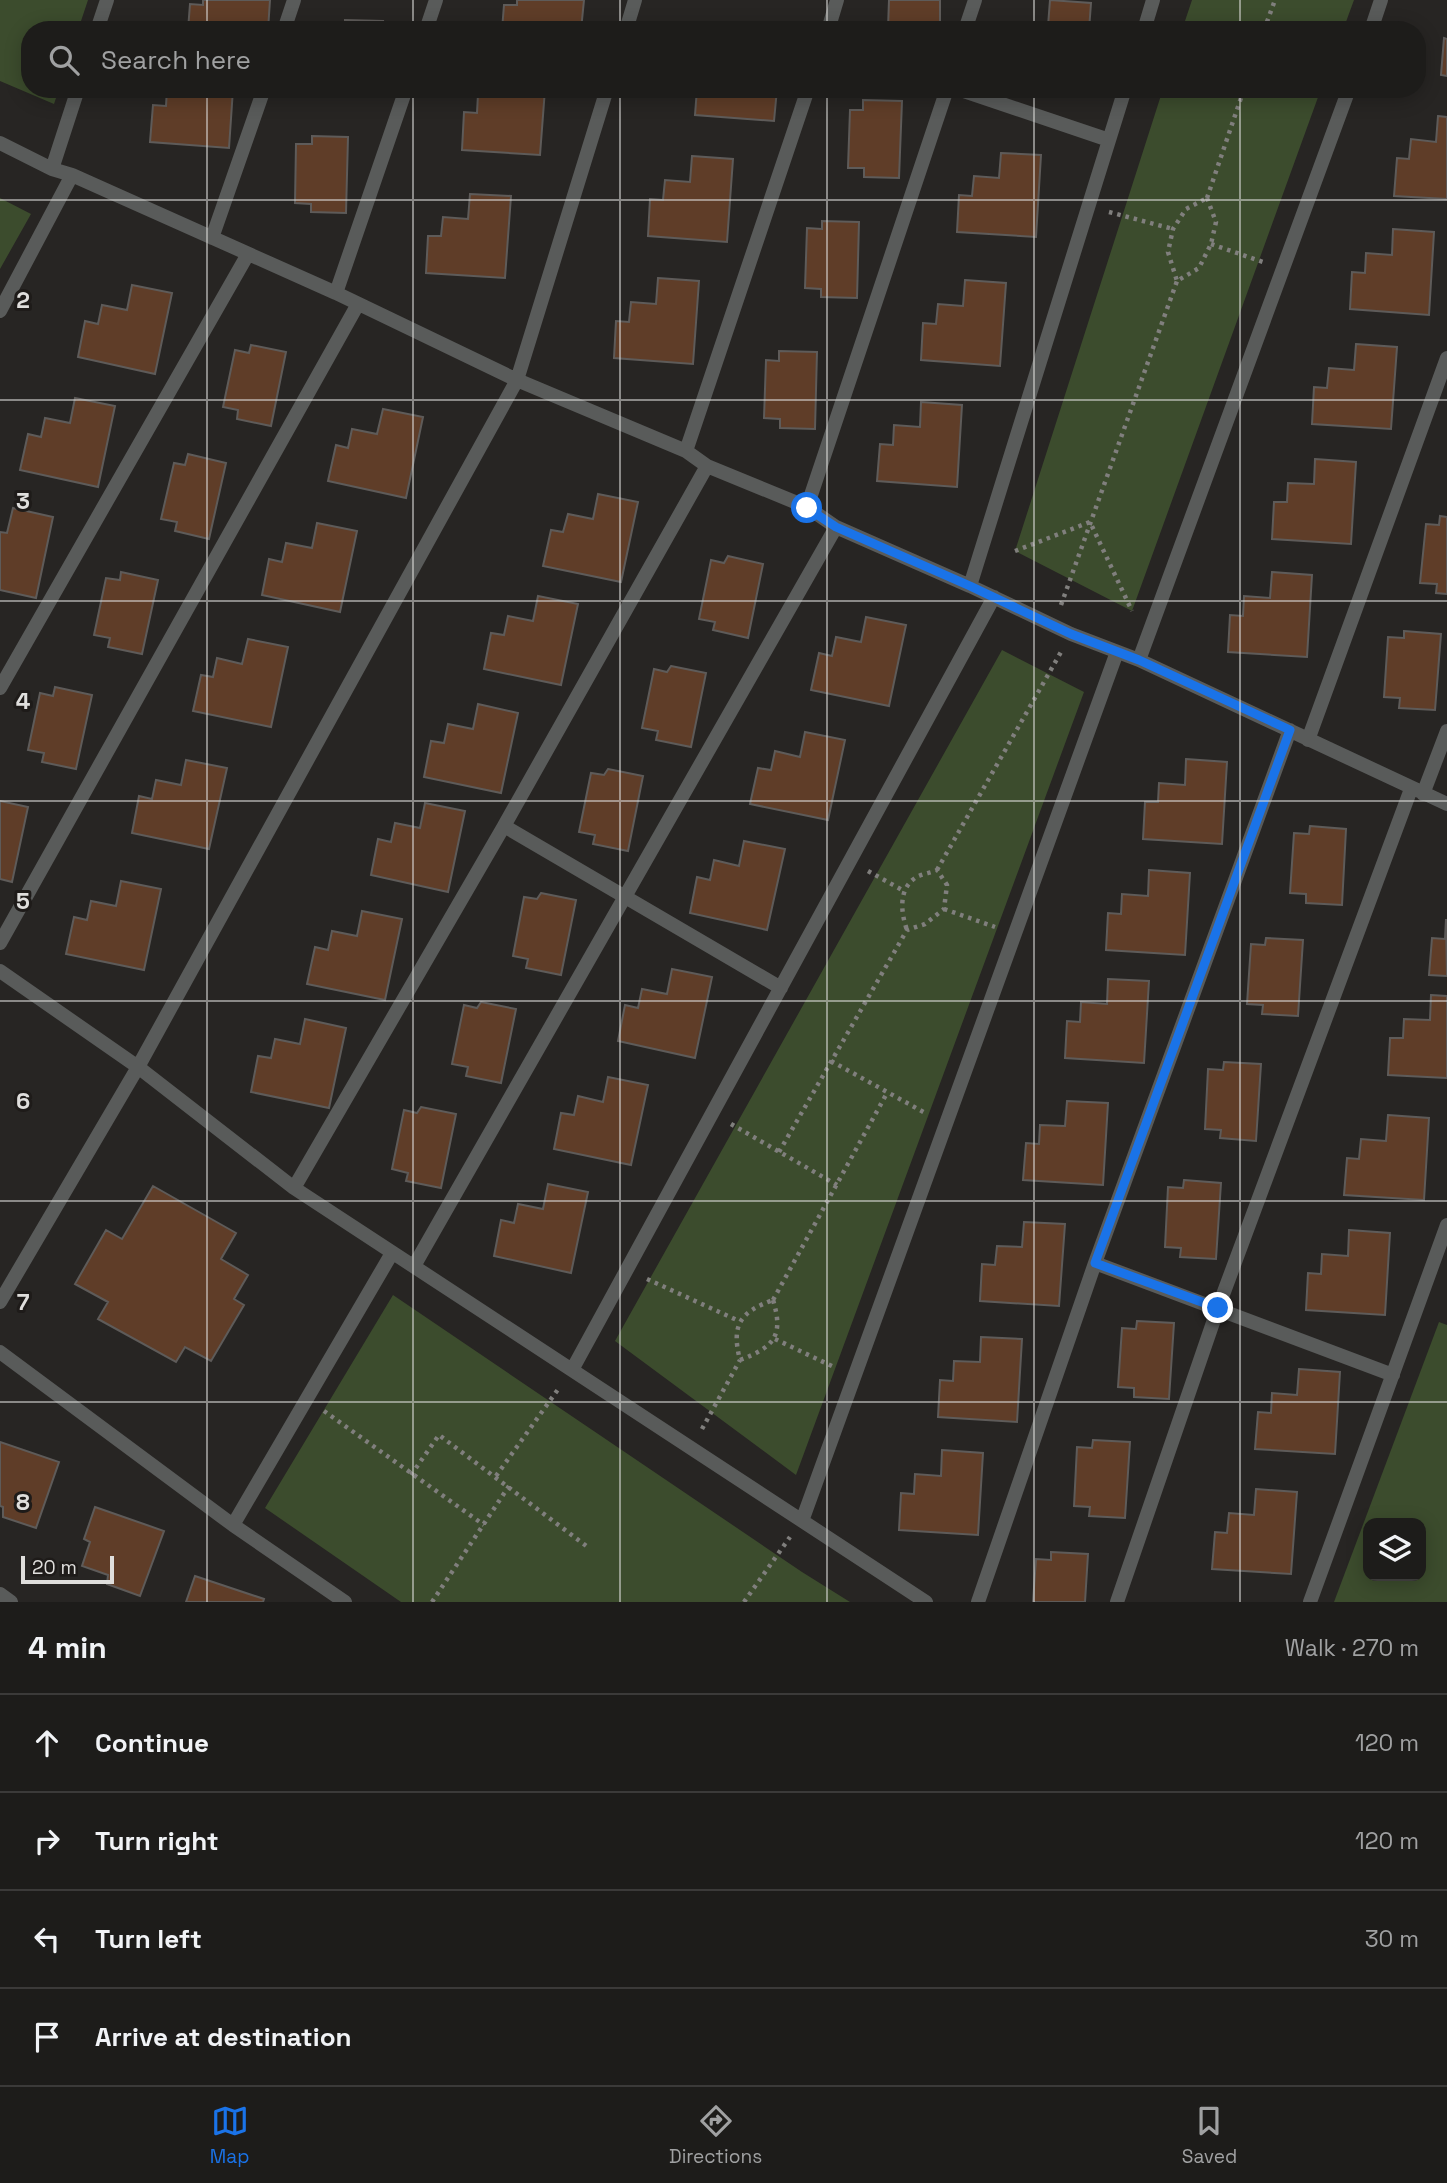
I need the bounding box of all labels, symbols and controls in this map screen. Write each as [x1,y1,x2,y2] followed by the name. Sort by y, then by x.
[21,21,1426,98] search box
[45,41,83,79] icon: search
[101,43,251,77] text: Search here
[16,285,30,315] text: 2
[16,486,30,516] text: 3
[791,492,822,523] route start
[16,686,31,716] text: 4
[16,886,30,916] text: 5
[16,1086,30,1116] text: 6
[17,1287,30,1317] text: 7
[1202,1292,1233,1323] route end
[16,1487,30,1517] text: 8
[1363,1518,1426,1581] map controls
[1363,1518,1426,1581] button: layers
[21,1553,114,1585] scale bar
[32,1555,77,1580] text: 20 m
[28,1628,107,1667] text: 4 min
[1285,1633,1419,1663] text: Walk · 270 m
[28,1724,66,1762] icon: ahead
[95,1726,209,1760] text: Continue
[1355,1728,1419,1758] text: 120 m
[28,1822,66,1860] icon: right
[95,1824,219,1858] text: Turn right
[1355,1826,1419,1856] text: 120 m
[28,1920,66,1958] icon: left
[95,1922,202,1956] text: Turn left
[1365,1924,1419,1954] text: 30 m
[28,2018,66,2056] icon: arrive
[95,2020,352,2054] text: Arrive at destination
[210,2102,249,2169] tab: Map
[669,2102,762,2169] tab: Directions
[1182,2102,1237,2169] tab: Saved

